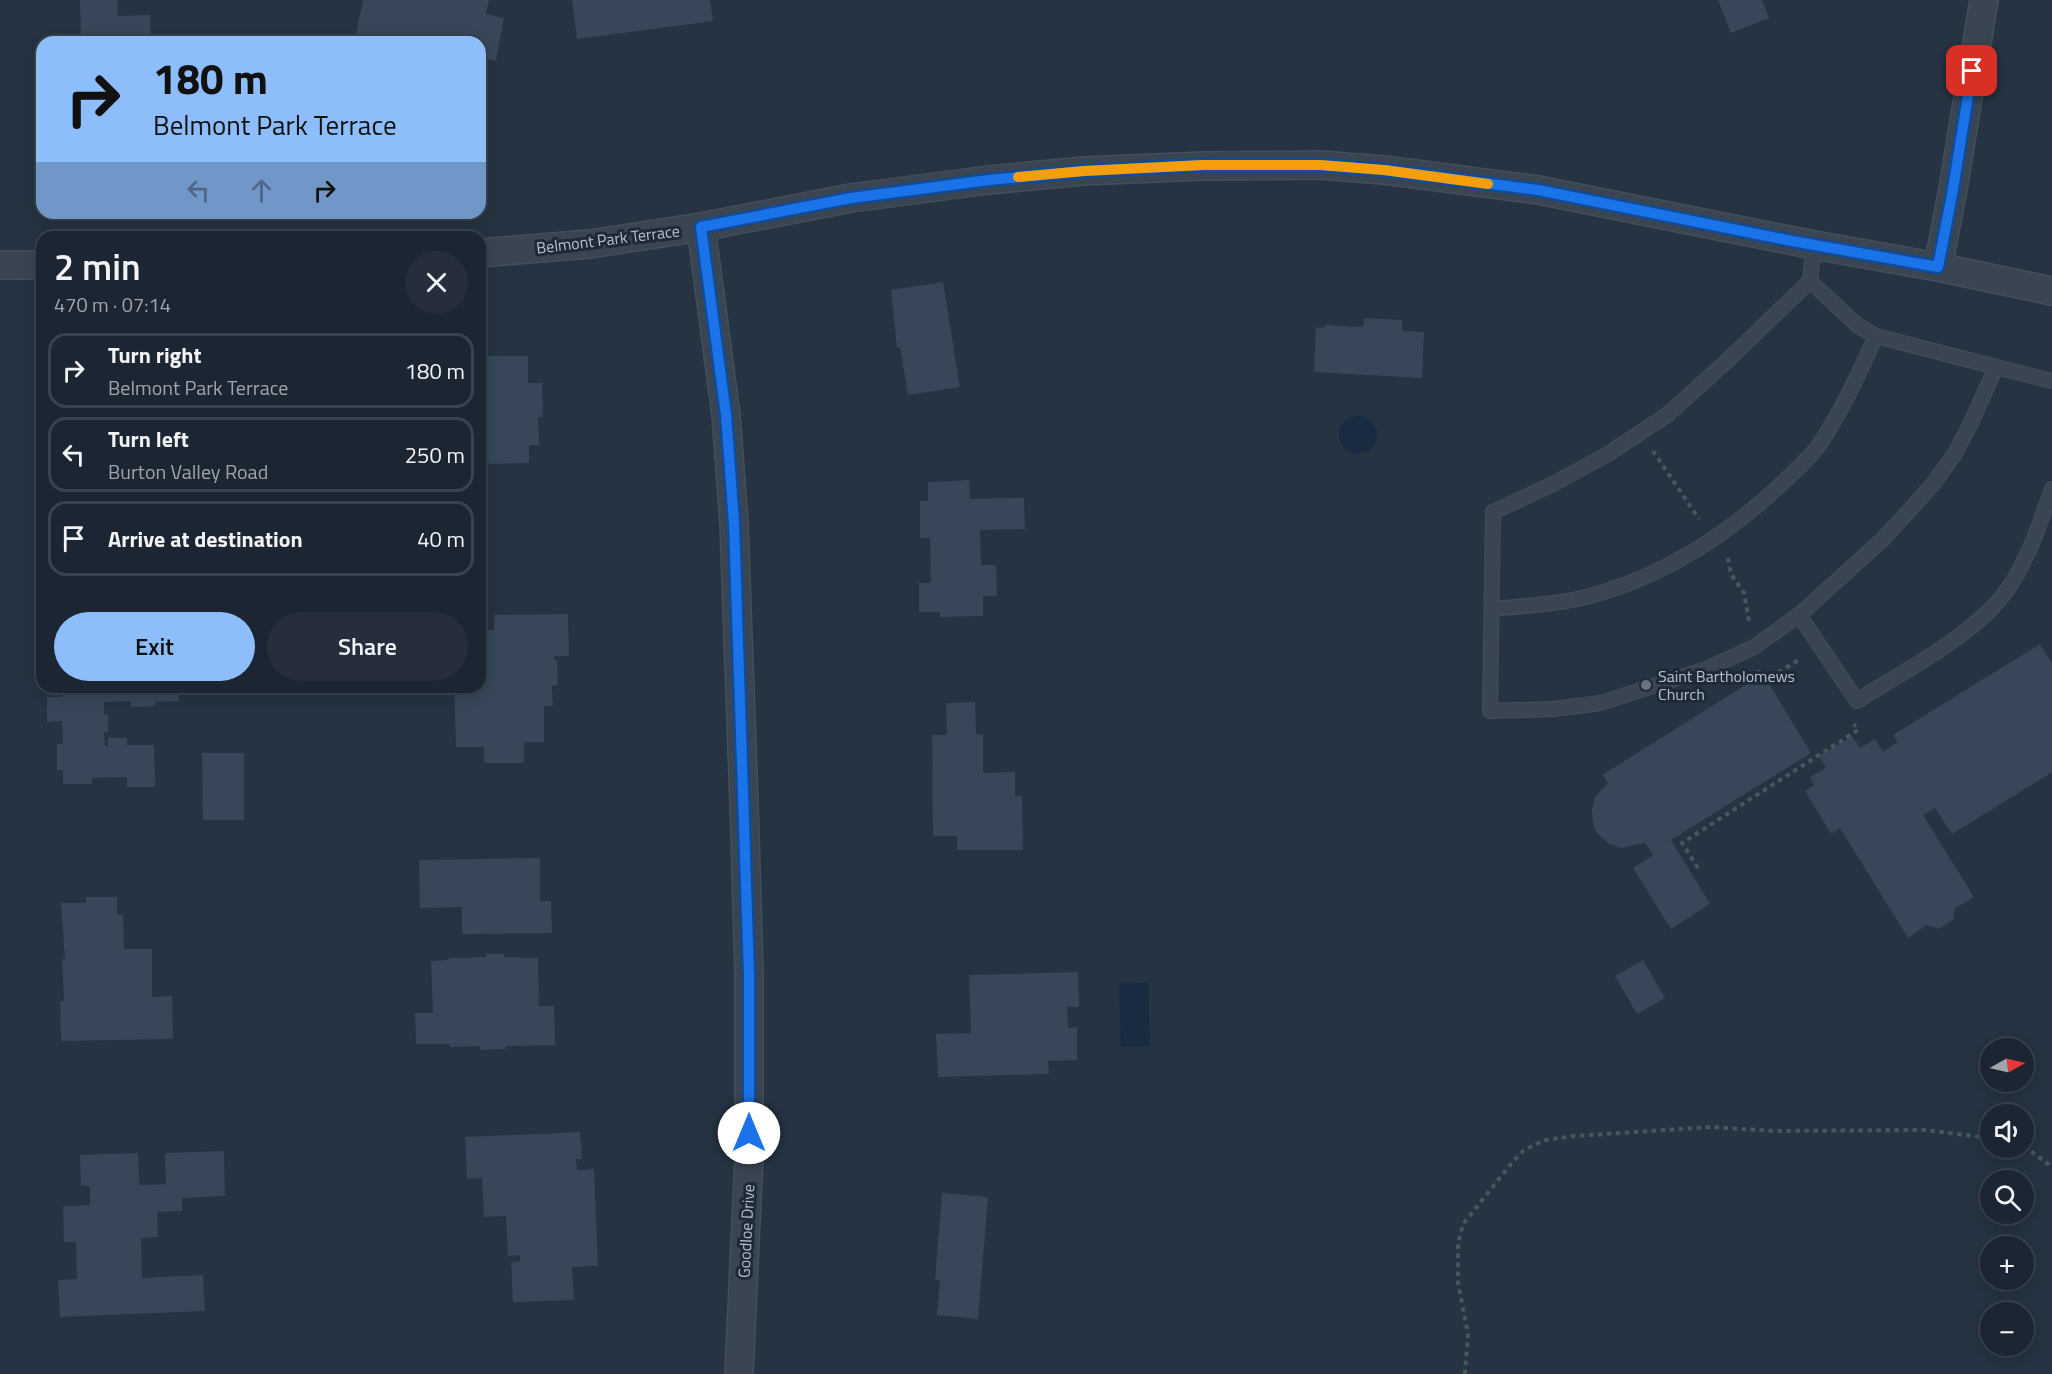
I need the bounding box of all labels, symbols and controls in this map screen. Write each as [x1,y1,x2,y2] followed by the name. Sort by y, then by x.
[1946,45,1997,96] pin
[153,46,268,110] text: 180 m
[1955,54,1988,87] icon: arrive
[54,60,132,138] icon: right
[153,104,397,145] text: Belmont Park Terrace
[182,174,215,207] icon: left
[245,174,278,207] icon: ahead
[308,174,341,207] icon: right
[535,218,681,260] street label: Belmont Park Terrace
[54,239,141,294] text: 2 min
[405,251,468,314] button: close
[54,289,171,320] text: 470 m · 07:14
[108,338,202,372] text: Turn right
[57,354,90,387] icon: right
[405,354,465,388] text: 180 m
[108,372,288,403] text: Belmont Park Terrace
[108,422,189,456] text: Turn left
[57,438,90,471] icon: left
[405,438,465,472] text: 250 m
[108,456,268,487] text: Burton Valley Road
[57,522,90,555] icon: arrive
[108,522,303,556] text: Arrive at destination
[417,522,465,556] text: 40 m
[54,612,255,681] button: Exit
[267,612,468,681] button: Share
[1658,664,1795,706] place label: Saint Bartholomews Church
[1639,678,1653,692] marker: Saint Bartholomews Church
[1980,1038,2034,1092] north arrow
[1980,1038,2034,1356] map controls
[717,1101,781,1165] position arrow
[1980,1104,2034,1158] button: sound
[1980,1170,2034,1224] button: search
[732,1183,760,1279] street label: Goodloe Drive
[1980,1236,2034,1290] button: +
[1980,1302,2034,1356] button: −

